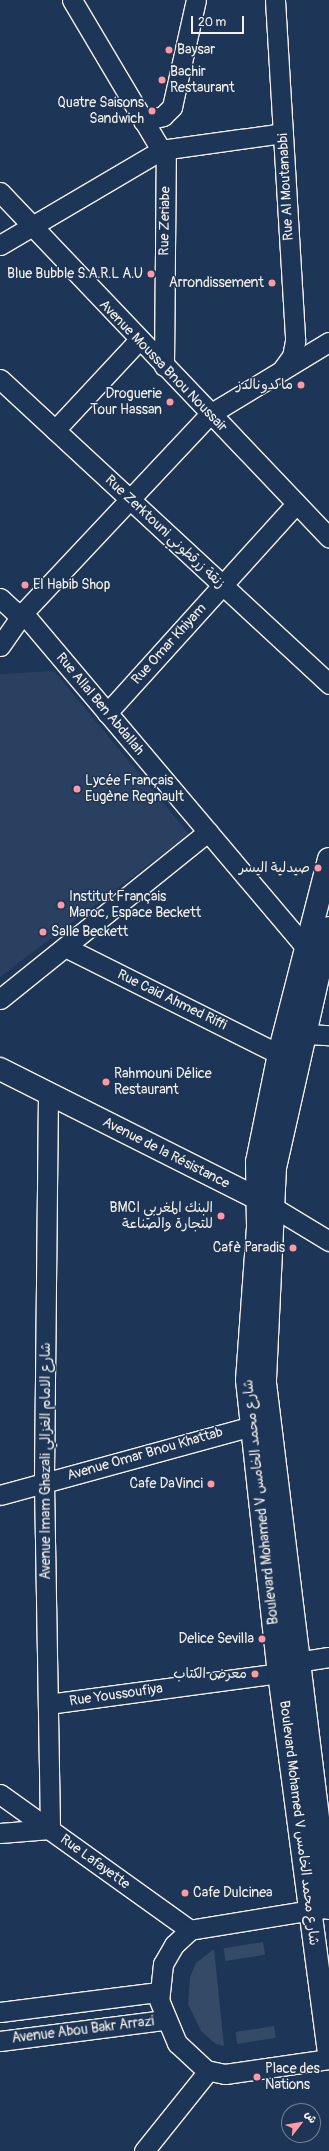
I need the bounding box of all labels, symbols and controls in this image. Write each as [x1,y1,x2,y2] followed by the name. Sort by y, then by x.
[193,8,246,34] scale bar
[198,15,226,30] text: 20 m
[177,42,215,58] place label: Baysar
[164,45,174,55] marker: Baysar
[170,64,235,96] place label: Bachir Restaurant
[157,75,167,85] marker: Bachir Restaurant
[57,95,144,128] place label: Quatre Saisons Sandwich
[147,106,157,116] marker: Quatre Saisons Sandwich
[275,133,297,241] street label: Rue Al Moutanabbi
[156,186,174,256] street label: Rue Zeriabe
[7,266,143,282] place label: Blue Bubble S.A.R.L A.U
[146,269,156,279] marker: Blue Bubble S.A.R.L A.U
[169,275,264,291] place label: Arrondissement
[267,278,277,288] marker: Arrondissement
[95,296,231,436] street label: Avenue Moussa Bnou Noussair
[236,377,293,393] place label: ماكدونالدز
[296,380,306,390] marker: ماكدونالدز
[90,386,162,418] place label: Droguerie Tour Hassan
[165,397,175,407] marker: Droguerie Tour Hassan
[101,472,229,592] street label: Rue Zerktouni زنقة زرقطوني
[33,577,110,593] place label: El Habib Shop
[20,580,30,590] marker: El Habib Shop
[128,600,210,688] street label: Rue Omar Khiyam
[52,649,148,759] street label: Rue Allal Ben Abdallah
[85,773,184,806] place label: Lycée Français Eugène Regnault
[72,784,82,794] marker: Lycée Français Eugène Regnault
[239,860,310,876] place label: صيدلية اليسر
[313,863,323,873] marker: صيدلية اليسر
[69,889,201,922] place label: Institut Français Maroc, Espace Beckett
[56,900,66,910] marker: Institut Français Maroc, Espace Beckett
[51,924,128,940] place label: Salle Beckett
[38,927,48,937] marker: Salle Beckett
[114,966,230,1034] street label: Rue Caid Ahmed Riffi
[114,1066,212,1098] place label: Rahmouni Délice Restaurant
[101,1077,111,1087] marker: Rahmouni Délice Restaurant
[100,1114,232,1192] street label: Avenue de la Résistance
[110,1200,213,1232] place label: BMCI البنك المغربي للتجارة والصناعة
[216,1211,226,1221] marker: BMCI البنك المغربي للتجارة والصناعة
[213,1240,285,1256] place label: Cafè Paradis
[288,1243,298,1253] marker: Cafè Paradis
[38,1342,54,1580] street label: Avenue Imam Ghazali شارع الامام الغزالي
[240,1378,282,1626] street label: Boulevard Mohamed V شارع محمد الخامس
[65,1424,225,1484] street label: Avenue Omar Bnou Khattab
[130,1476,203,1492] place label: Cafe DaVinci
[206,1479,216,1489] marker: Cafe DaVinci
[178,1631,254,1647] place label: Delice Sevilla
[257,1634,267,1644] marker: Delice Sevilla
[173,1666,247,1682] place label: معرض الكتاب
[250,1669,260,1679] marker: معرض الكتاب
[68,1680,164,1710] street label: Rue Youssoufiya
[276,1700,322,1946] street label: Boulevard Mohamed V شارع محمد الخامس
[57,1831,133,1893] street label: Rue Lafayette
[193,1885,273,1901] place label: Cafe Dulcinea
[180,1888,190,1898] marker: Cafe Dulcinea
[11,2013,155,2047] street label: Avenue Abou Bakr Arrazi
[265,2061,320,2094] place label: Place des Nations
[252,2072,262,2082] marker: Place des Nations
[281,2103,321,2143] north arrow
[302,2109,320,2126] text: ش

